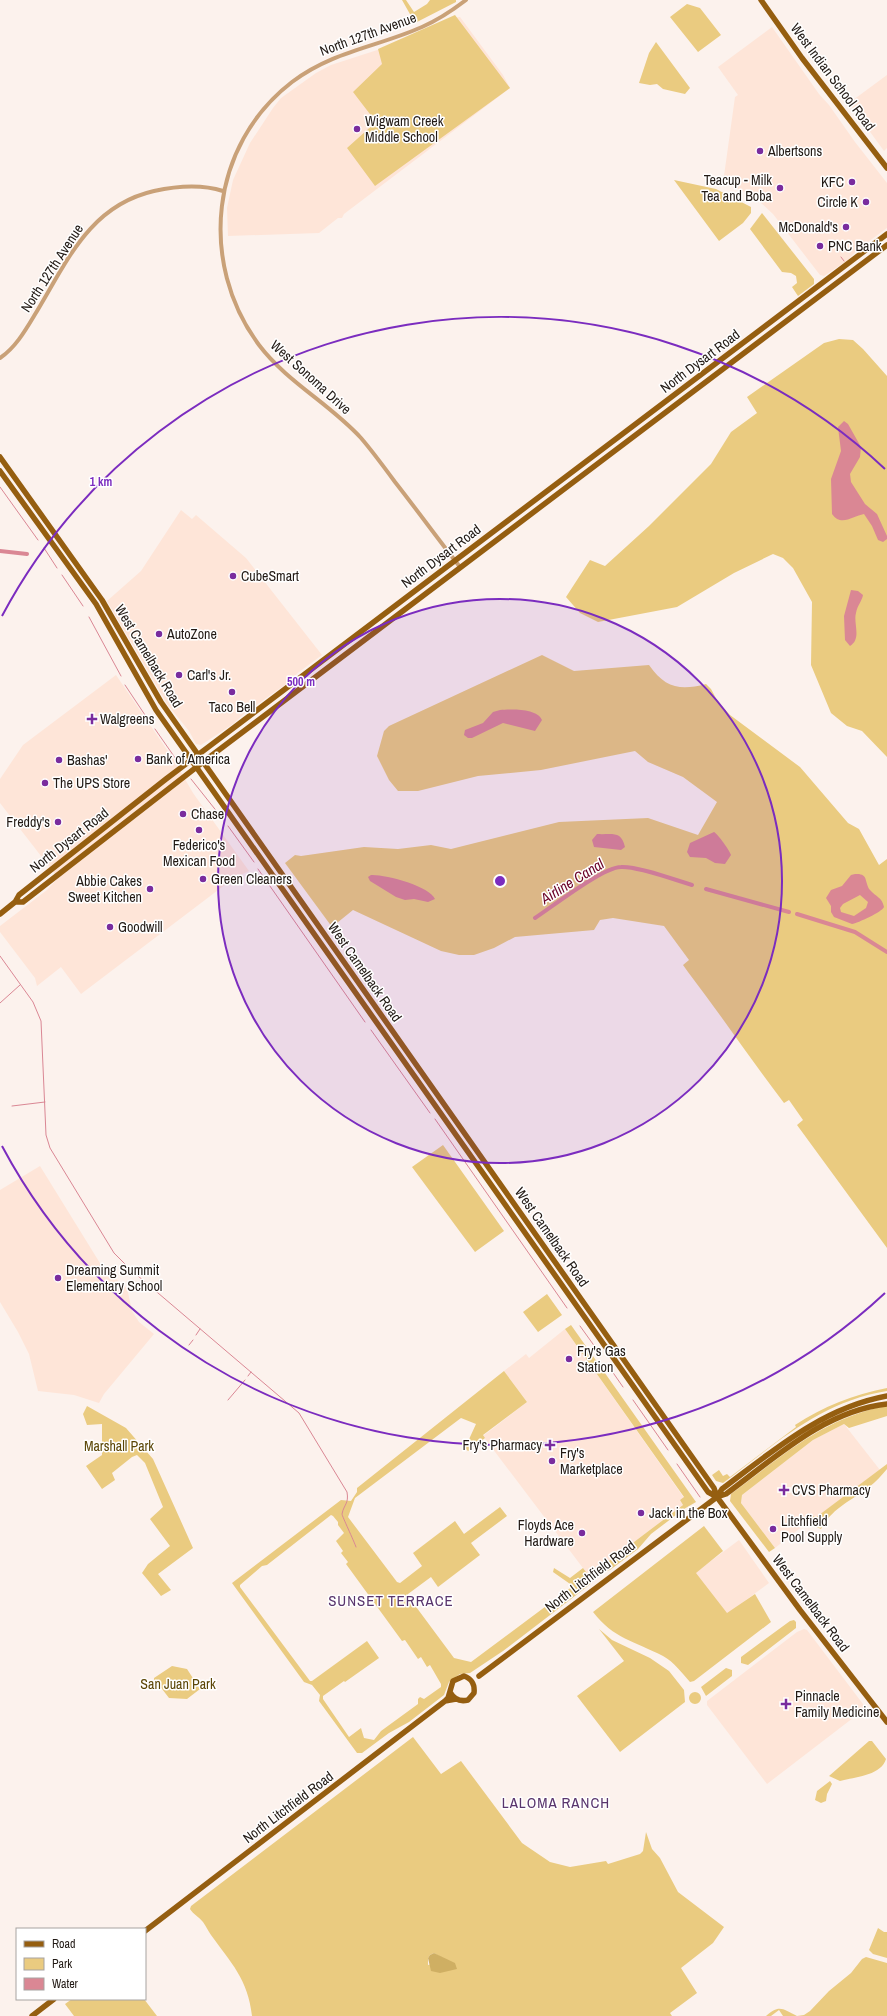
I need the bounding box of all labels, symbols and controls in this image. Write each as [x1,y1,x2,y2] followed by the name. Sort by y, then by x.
[317,8,419,60] street label: North 127th Avenue
[787,20,879,134] street label: West Indian School Road
[365,112,444,146] place label: Wigwam Creek Middle School
[352,124,362,134] marker: Wigwam Creek Middle School
[767,142,822,160] place label: Albertsons
[755,146,765,156] marker: Albertsons
[701,171,773,205] place label: Teacup - Milk Tea and Boba
[821,173,844,191] place label: KFC
[847,177,857,187] marker: KFC
[775,183,785,193] marker: Teacup - Milk Tea and Boba
[817,193,858,211] place label: Circle K
[861,197,871,207] marker: Circle K
[778,218,838,236] place label: McDonald's
[17,221,87,315] street label: North 127th Avenue
[841,222,851,232] marker: McDonald's
[828,237,882,255] place label: PNC Bank
[815,241,825,251] marker: PNC Bank
[657,325,743,397] street label: North Dysart Road
[267,336,355,418] street label: West Sonoma Drive
[90,474,112,490] text: 1 km
[398,520,484,592] street label: North Dysart Road
[241,567,299,585] place label: CubeSmart
[228,571,238,581] marker: CubeSmart
[111,601,187,711] street label: West Camelback Road
[166,625,217,643] place label: AutoZone
[154,629,164,639] marker: AutoZone
[187,666,231,684] place label: Carl's Jr.
[174,670,184,680] marker: Carl's Jr.
[287,674,315,690] text: 500 m
[227,687,237,697] marker: Taco Bell
[209,698,255,716] place label: Taco Bell
[100,710,155,728] place label: Walgreens
[87,714,97,724] marker: Walgreens
[146,750,231,768] place label: Bank of America
[67,751,108,769] place label: Bashas'
[133,754,143,764] marker: Bank of America
[54,755,64,765] marker: Bashas'
[53,774,130,792] place label: The UPS Store
[40,778,50,788] marker: The UPS Store
[26,804,112,876] street label: North Dysart Road
[191,805,224,823] place label: Chase
[178,809,188,819] marker: Chase
[6,813,50,831] place label: Freddy's
[53,817,63,827] marker: Freddy's
[194,825,204,835] marker: Federico's Mexican Food
[163,836,235,870] place label: Federico's Mexican Food
[535,853,608,909] water label: Airline Canal
[211,870,292,888] place label: Green Cleaners
[68,872,142,906] place label: Abbie Cakes Sweet Kitchen
[198,874,208,884] marker: Green Cleaners
[493,874,507,888] centre of rings
[145,884,155,894] marker: Abbie Cakes Sweet Kitchen
[118,918,163,936] place label: Goodwill
[324,919,406,1025] street label: West Camelback Road
[105,922,115,932] marker: Goodwill
[511,1184,593,1290] street label: West Camelback Road
[66,1261,162,1295] place label: Dreaming Summit Elementary School
[53,1273,63,1283] marker: Dreaming Summit Elementary School
[577,1342,626,1376] place label: Fry's Gas Station
[564,1354,574,1364] marker: Fry's Gas Station
[463,1436,542,1454] place label: Fry's Pharmacy
[84,1437,154,1455] park label: Marshall Park
[545,1440,555,1450] marker: Fry's Pharmacy
[560,1444,623,1478] place label: Fry's Marketplace
[547,1456,557,1466] marker: Fry's Marketplace
[792,1481,871,1499] place label: CVS Pharmacy
[779,1485,789,1495] marker: CVS Pharmacy
[649,1504,728,1522] place label: Jack in the Box
[636,1508,646,1518] marker: Jack in the Box
[781,1512,843,1546] place label: Litchfield Pool Supply
[518,1516,574,1550] place label: Floyds Ace Hardware
[768,1524,778,1534] marker: Litchfield Pool Supply
[577,1528,587,1538] marker: Floyds Ace Hardware
[541,1536,639,1616] street label: North Litchfield Road
[769,1551,853,1655] street label: West Camelback Road
[328,1590,454,1611] district label: SUNSET TERRACE
[140,1675,216,1693] park label: San Juan Park
[795,1687,879,1721] place label: Pinnacle Family Medicine
[780,1698,792,1710] marker: Pinnacle Family Medicine
[239,1767,337,1847] street label: North Litchfield Road
[502,1792,610,1813] district label: LALOMA RANCH
[16,1928,146,2000] legend
[52,1936,76,1952] text: Road
[52,1956,72,1972] text: Park
[52,1976,79,1992] text: Water

